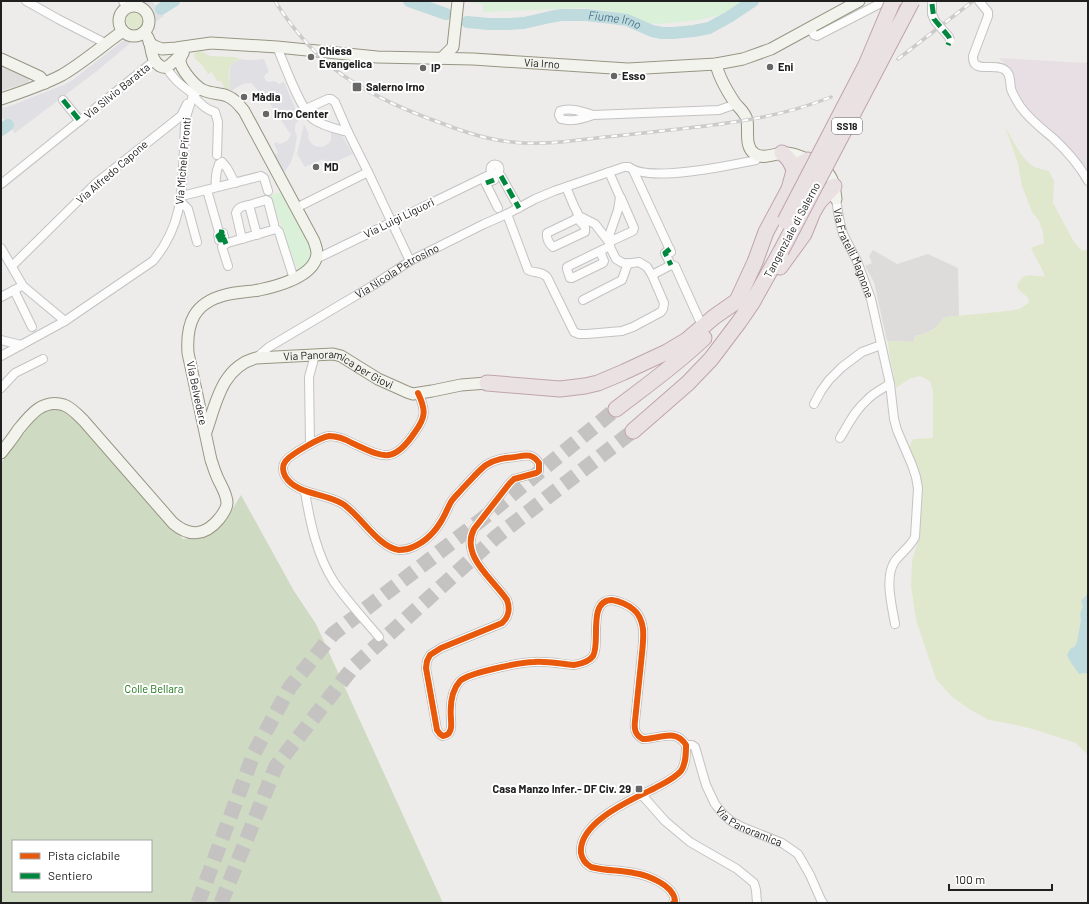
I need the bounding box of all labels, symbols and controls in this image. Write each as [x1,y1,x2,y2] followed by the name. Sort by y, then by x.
[587,7,644,31] water label: Fiume Irno
[319,44,372,70] place label: Chiesa Evangelica
[306,52,316,62] marker: Chiesa Evangelica
[524,55,560,71] street label: Via Irno
[81,60,152,121] street label: Via Silvio Baratta
[778,60,793,73] place label: Eni
[431,61,441,74] place label: IP
[765,62,775,72] marker: Eni
[418,63,428,73] marker: IP
[622,69,646,82] place label: Esso
[609,71,619,81] marker: Esso
[366,80,425,93] place label: Salerno Irno
[351,81,363,93] marker: Salerno Irno
[252,90,281,103] place label: Màdia
[239,92,249,102] marker: Màdia
[274,107,329,120] place label: Irno Center
[261,109,271,119] marker: Irno Center
[172,116,193,205] street label: Via Michele Pironti
[832,118,862,134] road number: SS18
[73,137,150,206] street label: Via Alfredo Capone
[324,160,339,173] place label: MD
[311,162,321,172] marker: MD
[761,180,822,280] street label: Tangenziale di Salerno
[362,195,436,240] street label: Via Luigi Liguori
[832,207,877,299] street label: Via Fratelli Magnone
[353,241,441,301] street label: Via Nicola Petrosino
[283,347,396,391] street label: Via Panoramica per Giovi
[184,360,211,426] street label: Via Belvedere
[125,682,183,695] park label: Colle Bellara
[493,782,631,795] place label: Casa Manzo Infer.- DF Civ. 29
[634,784,644,794] marker: Casa Manzo Infer.- DF Civ. 29
[713,803,784,848] street label: Via Panoramica
[12,840,152,892] legend
[48,848,120,862] text: Pista ciclabile
[949,866,1052,892] scale bar
[48,868,93,882] text: Sentiero
[955,872,985,886] text: 100 m

